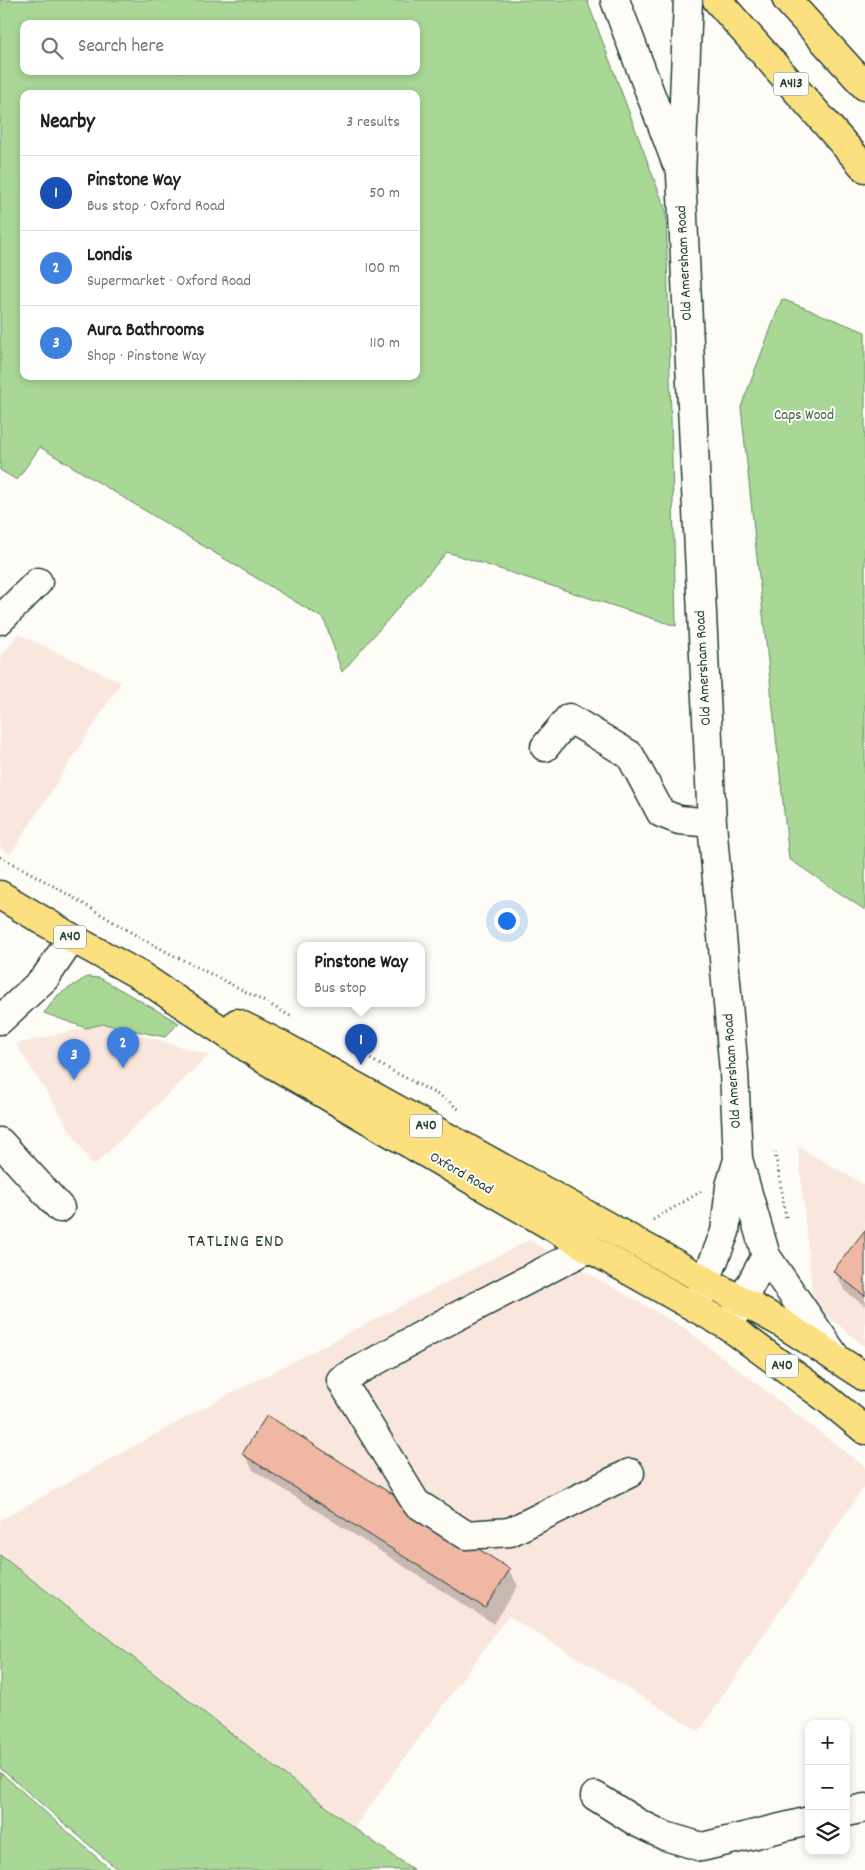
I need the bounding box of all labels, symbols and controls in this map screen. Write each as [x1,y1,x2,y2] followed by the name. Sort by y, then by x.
[20,20,420,75] search box
[38,34,66,62] icon: search
[78,34,164,61] text: Search here
[774,72,808,96] road number: A413
[40,108,95,138] text: Nearby
[346,111,400,134] text: 3 results
[87,168,180,195] text: Pinstone Way
[54,182,58,205] text: 1
[369,182,400,205] text: 50 m
[87,195,225,218] text: Bus stop · Oxford Road
[671,205,699,321] street label: Old Amersham Road
[87,243,132,270] text: Londis
[53,257,60,280] text: 2
[364,257,400,280] text: 100 m
[87,270,251,293] text: Supermarket · Oxford Road
[87,318,205,345] text: Aura Bathrooms
[52,332,60,355] text: 3
[370,332,400,355] text: 110 m
[87,345,205,368] text: Shop · Pinstone Way
[774,405,834,427] park label: Caps Wood
[690,610,718,726] street label: Old Amersham Road
[494,908,520,934] your location
[54,926,86,949] road number: A40
[297,942,425,1007] popup
[314,950,408,977] text: Pinstone Way
[314,977,366,1000] text: Bus stop
[718,1013,748,1129] street label: Old Amersham Road
[345,1024,377,1065] pin: 1
[107,1027,139,1068] pin: 2
[58,1039,90,1080] pin: 3
[410,1114,442,1138] road number: A40
[425,1147,497,1201] street label: Oxford Road
[188,1230,284,1255] district label: TATLING END
[766,1354,798,1378] road number: A40
[805,1720,850,1855] map controls
[805,1720,850,1765] button: +
[805,1765,850,1810] button: −
[805,1810,850,1855] button: layers

